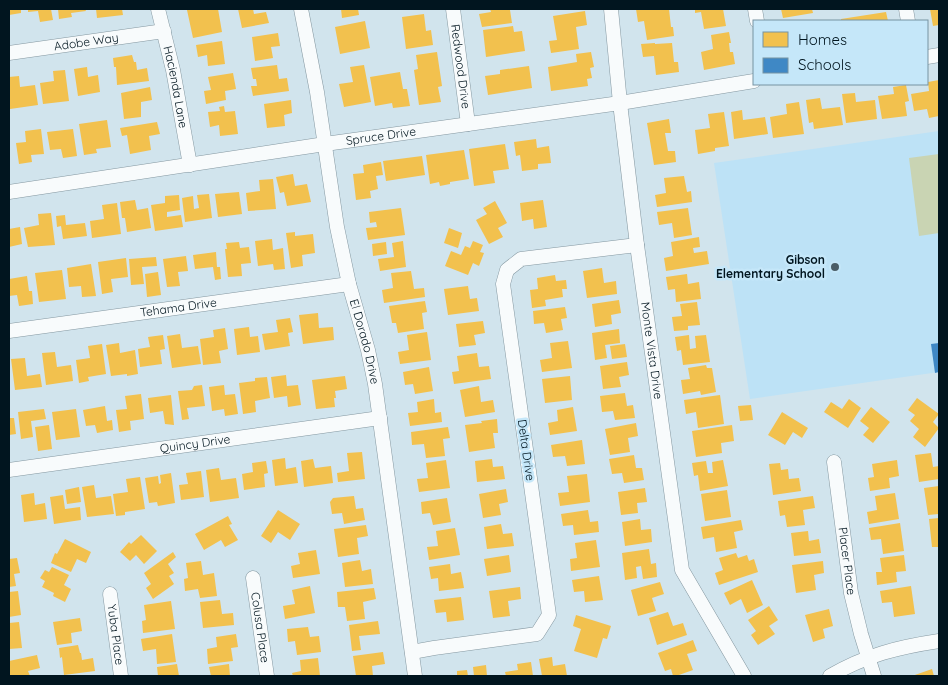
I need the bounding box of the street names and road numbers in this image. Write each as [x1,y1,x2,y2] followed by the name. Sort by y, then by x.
[448,23,474,110] street label: Redwood Drive
[53,30,120,54] street label: Adobe Way
[160,44,191,130] street label: Hacienda Lane
[345,123,417,148] street label: Spruce Drive
[139,294,218,320] street label: Tehama Drive
[347,297,383,386] street label: El Dorado Drive
[638,301,666,400] street label: Monte Vista Drive
[515,418,538,482] street label: Delta Drive
[159,431,231,456] street label: Quincy Drive
[836,526,859,596] street label: Placer Place
[248,591,273,664] street label: Colusa Place
[104,603,127,666] street label: Yuba Place

